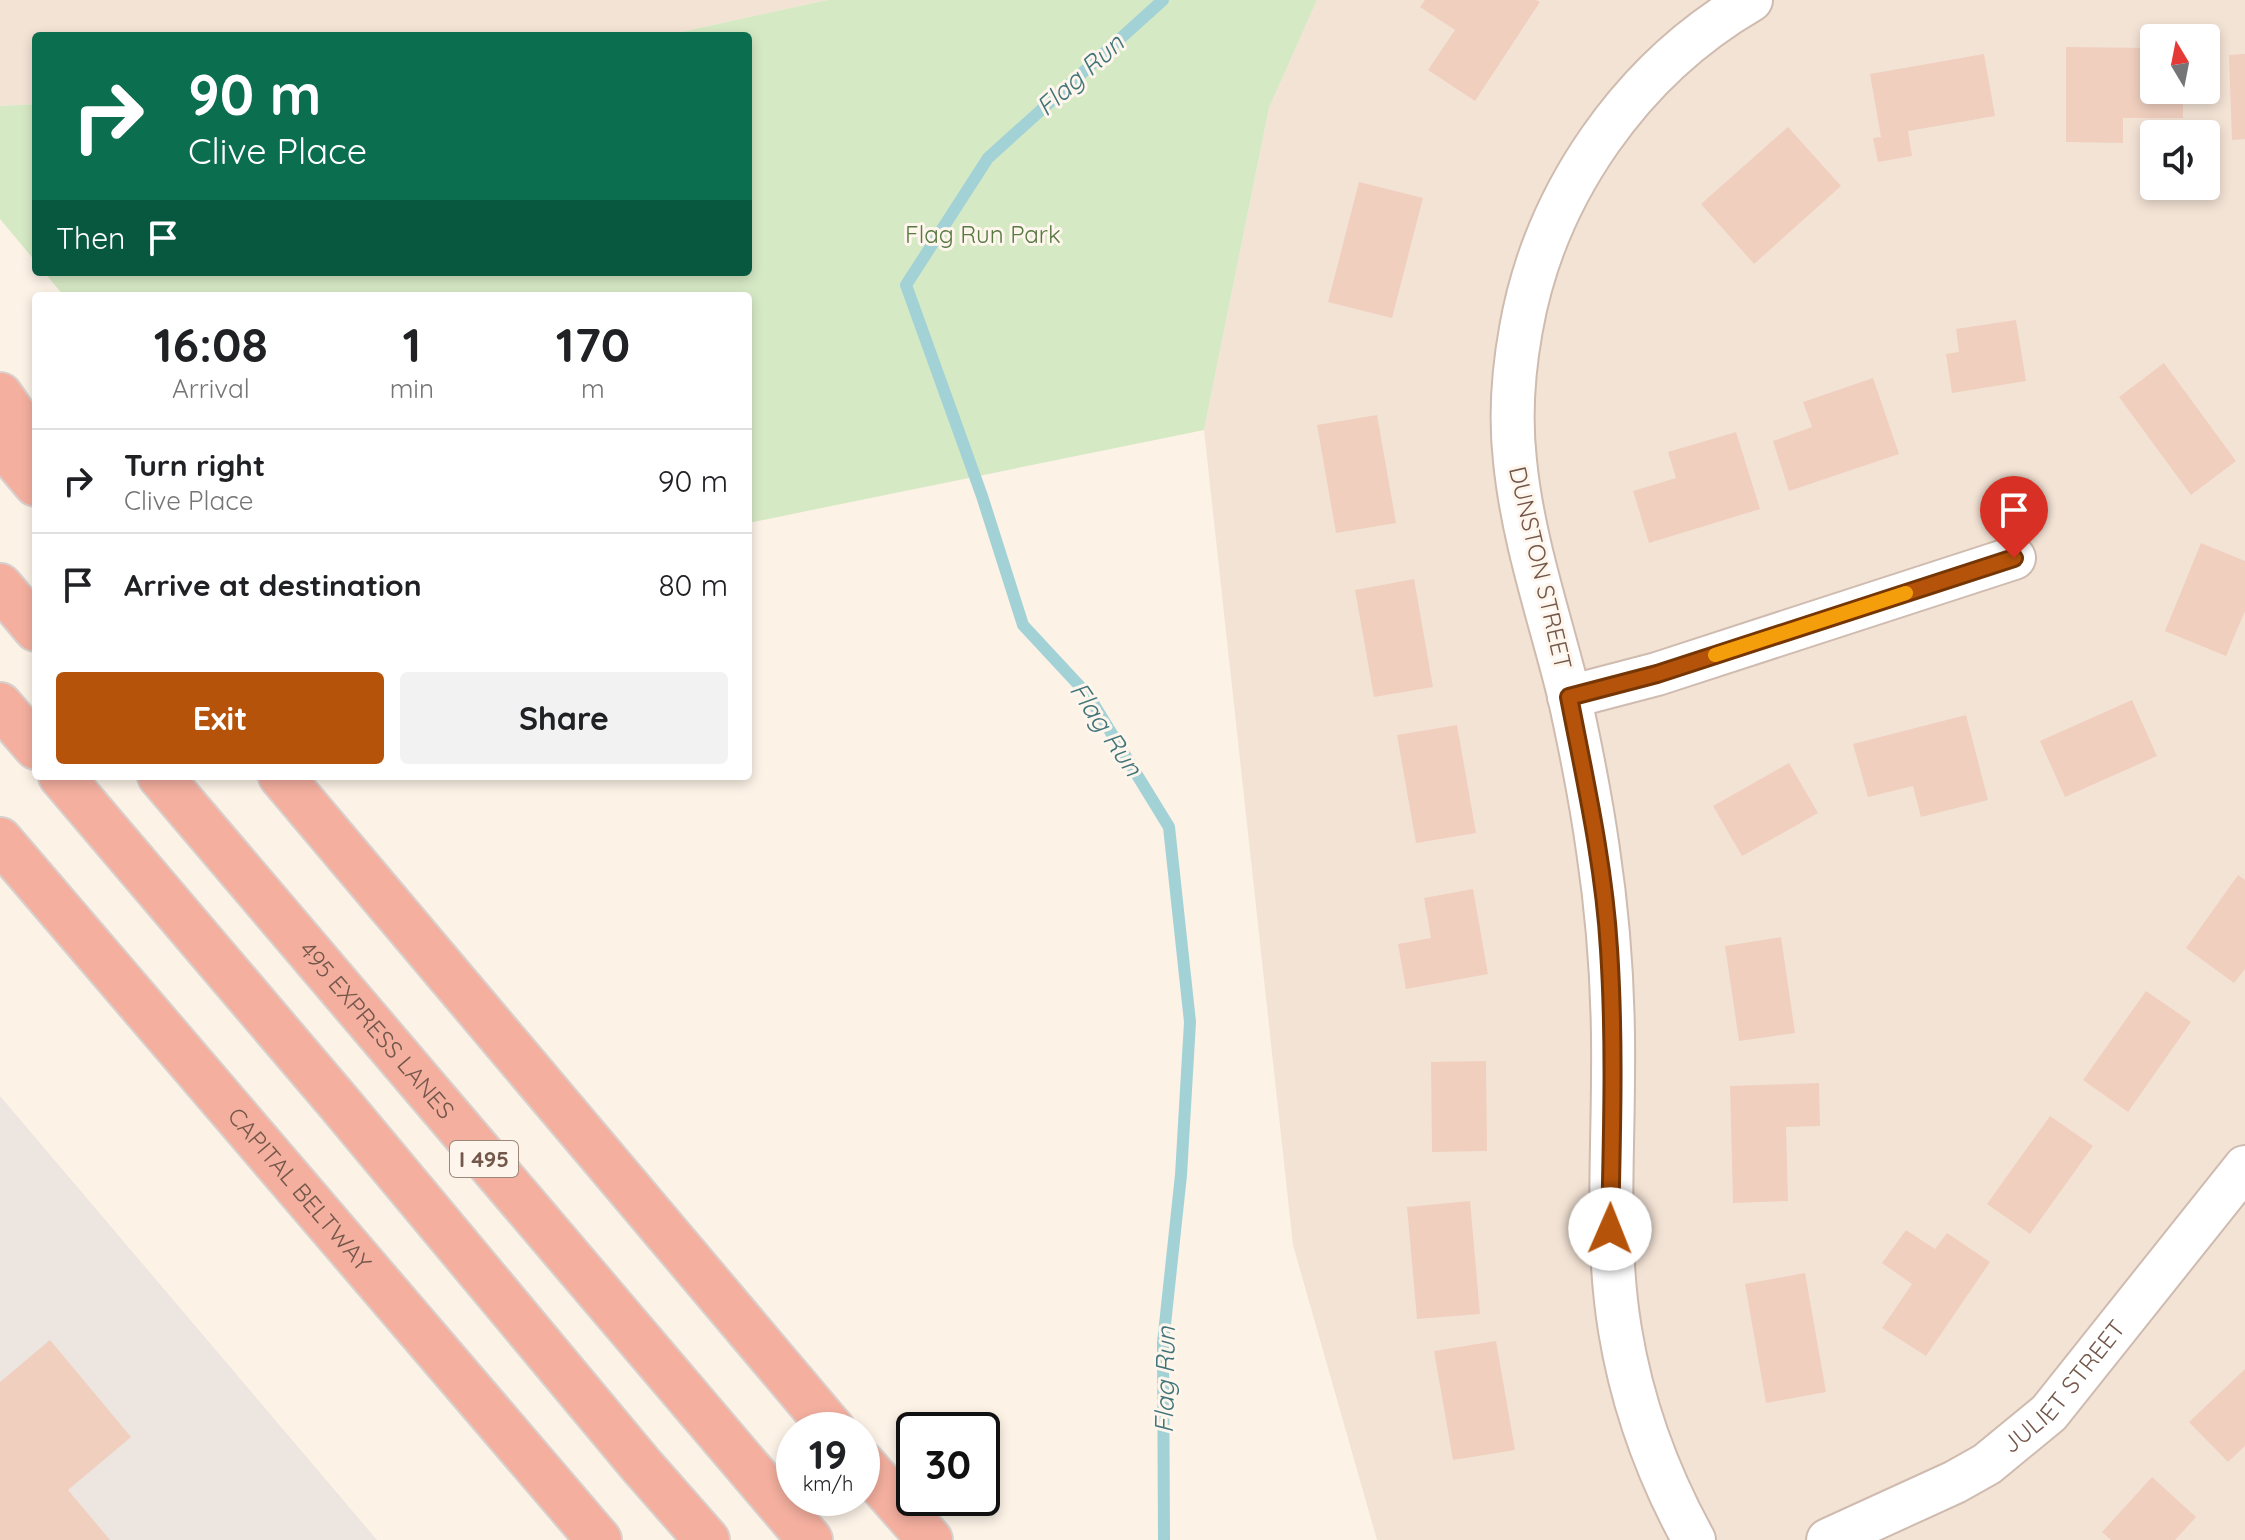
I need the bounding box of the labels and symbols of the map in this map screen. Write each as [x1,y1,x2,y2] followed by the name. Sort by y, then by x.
[2140,24,2220,104] north arrow
[1029,26,1131,123] water label: Flag Run
[905,219,1061,249] park label: Flag Run Park
[1503,463,1579,672] street label: DUNSTON STREET
[1980,476,2048,558] pin
[1063,675,1150,783] water label: Flag Run
[293,935,461,1125] street label: 495 EXPRESS LANES
[222,1101,378,1277] street label: CAPITAL BELTWAY
[450,1141,518,1177] road number: I 495
[1568,1187,1652,1271] position arrow
[1996,1313,2131,1459] street label: JULIET STREET
[1147,1325,1182,1434] water label: Flag Run
[896,1412,1000,1516] speed limit sign: 30

